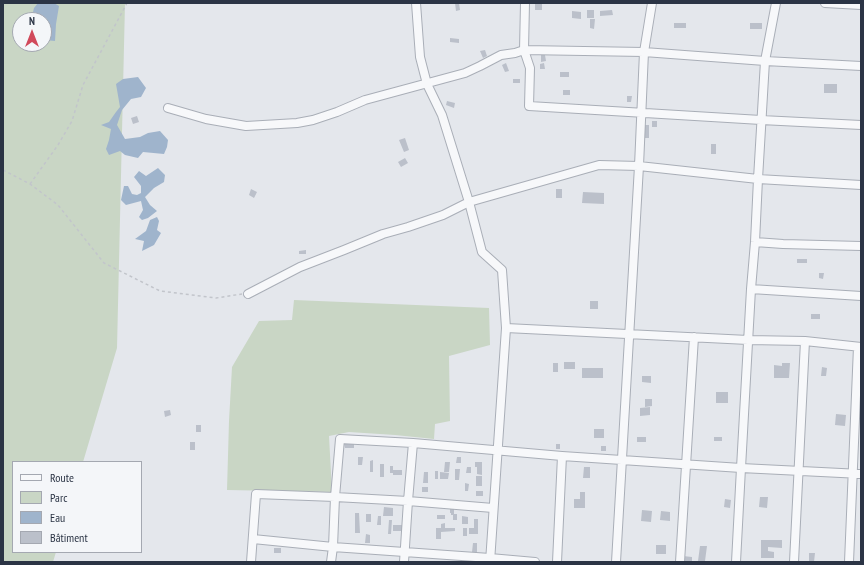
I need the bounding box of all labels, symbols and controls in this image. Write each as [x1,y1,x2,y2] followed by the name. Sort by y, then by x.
[12,12,52,52] north arrow
[29,14,35,28] text: N
[12,461,142,553] legend
[50,470,74,485] text: Route
[50,490,67,505] text: Parc
[50,510,65,525] text: Eau
[50,530,88,545] text: Bâtiment

